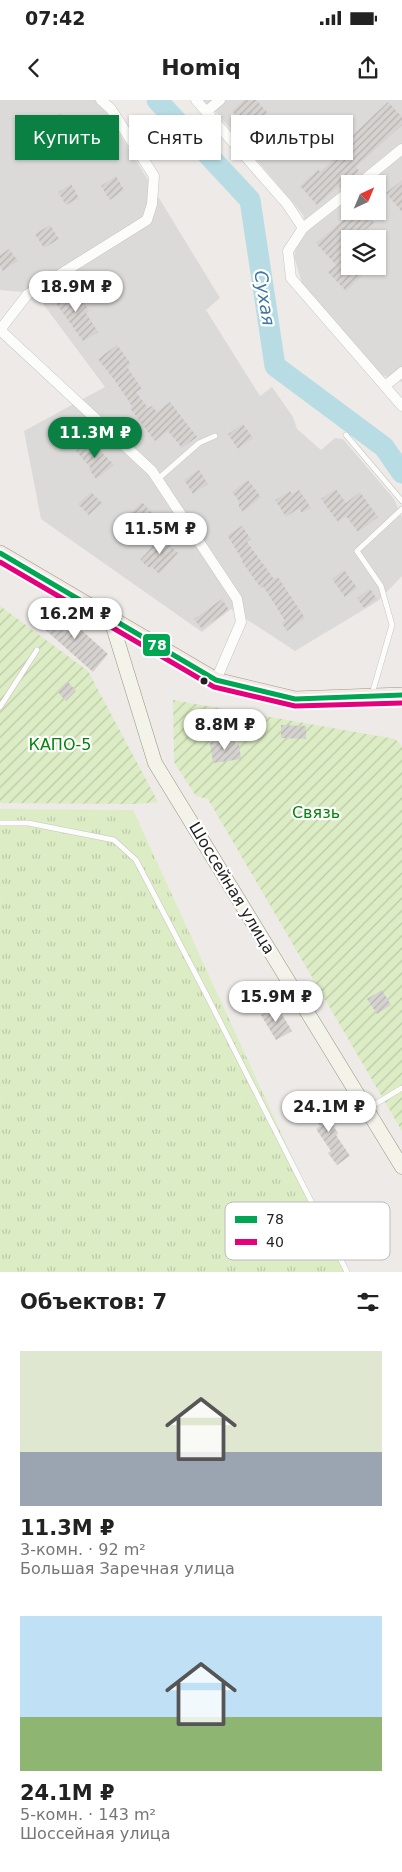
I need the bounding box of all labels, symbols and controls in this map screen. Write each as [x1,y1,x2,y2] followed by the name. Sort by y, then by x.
[25,7,85,29] text: 07:42
[20,54,48,82] icon: back
[354,54,382,82] icon: share
[161,55,241,80] text: Homiq
[15,115,119,160] chip: Купить
[129,115,221,160] chip: Снять
[231,115,353,160] chip: Фильтры
[341,175,386,220] north arrow
[341,175,386,275] map controls
[341,230,386,275] button: layers
[250,269,280,327] water label: Сухая
[30,270,122,313] pin: 18.9M ₽
[40,277,112,296] text: 18.9M ₽
[49,416,141,459] pin: 11.3M ₽
[59,423,131,442] text: 11.3M ₽
[114,512,206,555] pin: 11.5M ₽
[124,519,196,538] text: 11.5M ₽
[29,598,121,640] pin: 16.2M ₽
[39,604,111,623] text: 16.2M ₽
[142,633,171,657] line badge: 78
[147,637,167,653] text: 78
[199,676,209,686] unlabelled marker
[184,708,266,751] pin: 8.8M ₽
[195,715,255,734] text: 8.8M ₽
[29,735,91,754] park label: КАПО-5
[292,803,340,822] park label: Связь
[185,819,279,957] street label: Шоссейная улица
[230,980,322,1023] pin: 15.9M ₽
[240,987,312,1006] text: 15.9M ₽
[283,1090,375,1133] pin: 24.1M ₽
[293,1097,365,1116] text: 24.1M ₽
[225,1202,390,1260] legend
[266,1211,284,1227] text: 78
[266,1234,284,1250] text: 40
[354,1288,382,1316] icon: filters
[20,1290,167,1314] text: Объектов: 7
[156,1384,246,1474] icon: home
[20,1516,115,1540] text: 11.3M ₽
[20,1540,146,1559] text: 3-комн. · 92 m²
[20,1559,235,1578] text: Большая Заречная улица
[156,1649,246,1739] icon: home
[20,1781,115,1805] text: 24.1M ₽
[20,1805,156,1824] text: 5-комн. · 143 m²
[20,1824,171,1843] text: Шоссейная улица

